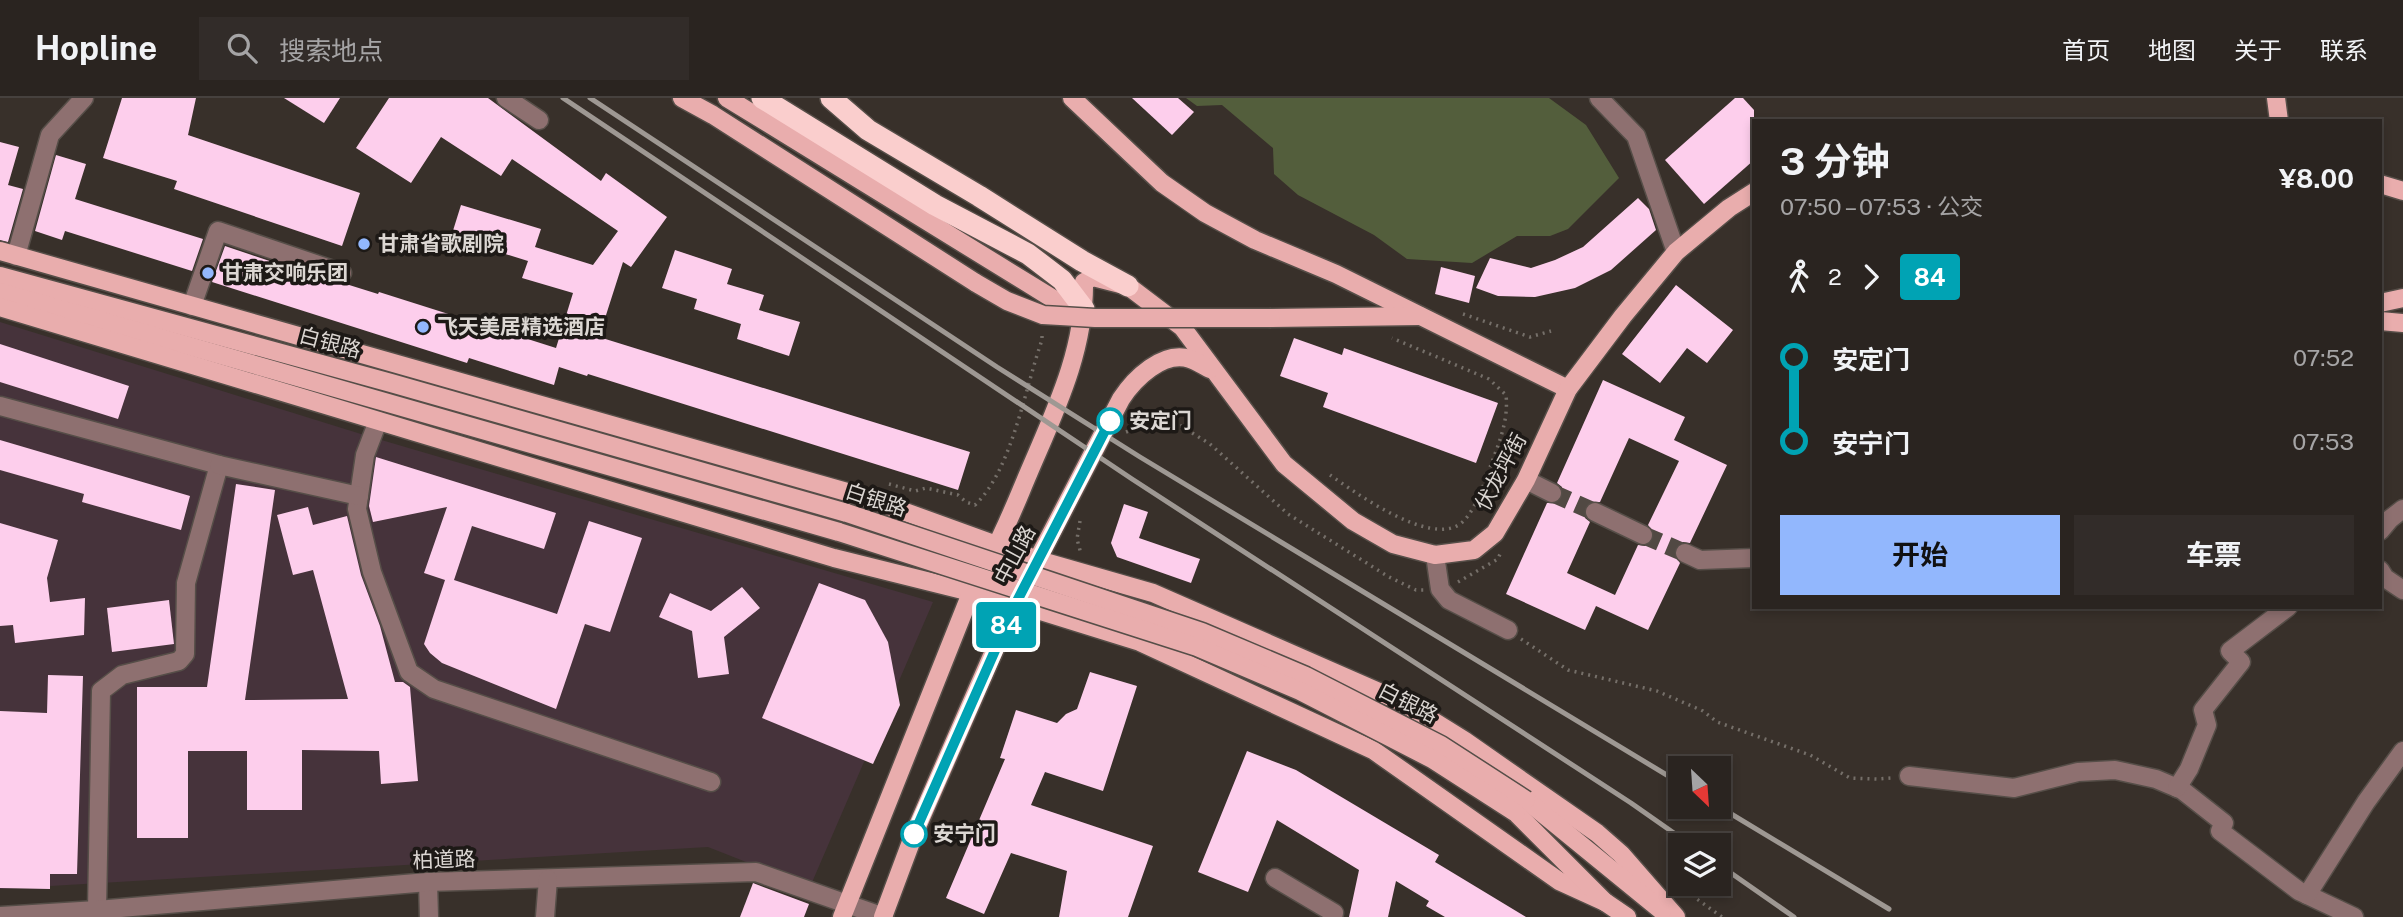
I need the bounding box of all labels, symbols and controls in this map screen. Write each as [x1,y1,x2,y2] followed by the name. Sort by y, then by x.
[199,17,689,80] search box
[35,29,157,67] text: Hopline
[223,29,261,67] icon: search
[279,35,383,66] text: 搜索地点
[2062,36,2110,64] text: 首页
[2148,36,2196,64] text: 地图
[2234,36,2282,64] text: 关于
[2320,36,2368,64] text: 联系
[1780,139,1890,184] text: 3 分钟
[2279,163,2354,194] text: ¥8.00
[1780,193,1983,220] text: 07:50 – 07:53 · 公交
[378,231,504,256] place label: 甘肃省歌剧院
[356,236,372,252] marker: 甘肃省歌剧院
[1780,258,1818,296] icon: walk
[1852,258,1890,296] icon: forward
[222,260,348,285] place label: 甘肃交响乐团
[1828,263,1842,290] text: 2
[1914,263,1946,291] text: 84
[200,265,216,281] marker: 甘肃交响乐团
[437,314,605,339] place label: 飞天美居精选酒店
[415,319,431,335] marker: 飞天美居精选酒店
[296,322,364,363] street label: 白银路
[1832,344,1910,375] text: 安定门
[2293,344,2354,371] text: 07:52
[1097,408,1123,434] marker: 安定门
[1129,408,1192,433] place label: 安定门
[1832,428,1910,459] text: 安宁门
[2292,428,2354,455] text: 07:53
[1470,429,1531,515] street label: 伏龙坪街
[842,478,910,521] street label: 白银路
[1780,515,2060,595] button: 开始
[2074,515,2354,595] button: 车票
[989,521,1040,588] street label: 中山路
[974,602,1038,648] line badge: 84
[990,611,1022,639] text: 84
[1374,677,1442,728] street label: 白银路
[1668,756,1731,819] north arrow
[1668,756,1731,896] map controls
[901,821,927,847] marker: 安宁门
[933,821,996,846] place label: 安宁门
[1668,833,1731,896] button: layers
[412,846,476,873] street label: 柏道路

